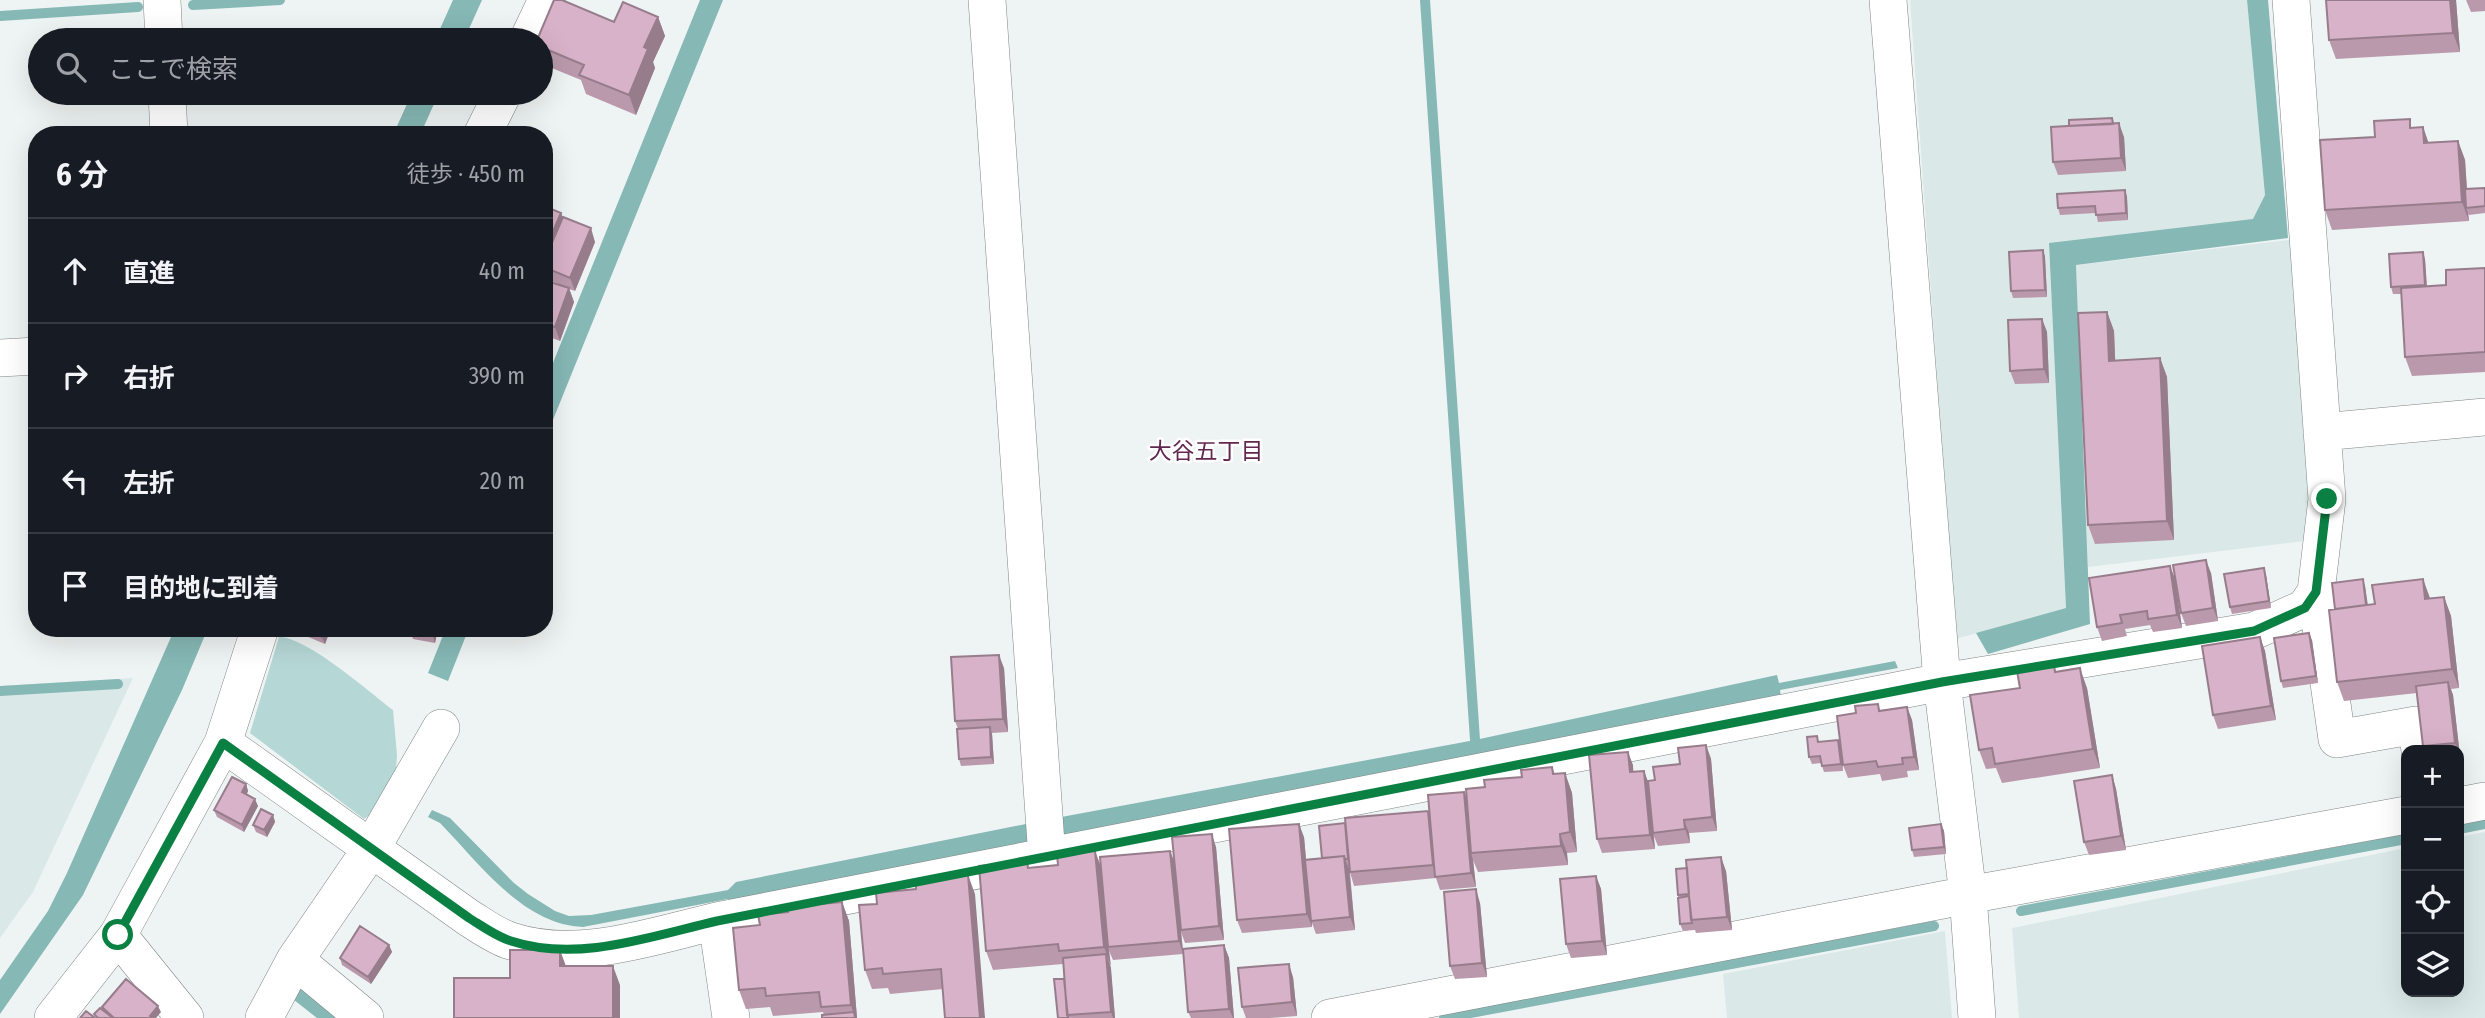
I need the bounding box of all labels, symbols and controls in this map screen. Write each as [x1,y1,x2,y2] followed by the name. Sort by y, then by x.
[28,28,553,105] search box
[52,48,90,86] icon: search
[108,54,238,85] text: ここで検索
[56,157,108,193] text: 6 分
[407,160,525,188] text: 徒歩 · 450 m
[56,252,94,290] icon: ahead
[479,257,525,285] text: 40 m
[123,258,175,289] text: 直進
[56,357,94,395] icon: right
[469,362,525,390] text: 390 m
[123,363,175,394] text: 右折
[1149,437,1264,465] district label: 大谷五丁目
[56,462,94,500] icon: left
[480,467,525,495] text: 20 m
[123,468,175,499] text: 左折
[2311,483,2342,514] route end
[56,567,94,605] icon: arrive
[123,573,279,604] text: 目的地に到着
[2401,745,2464,997] map controls
[2401,745,2464,808] button: +
[2401,808,2464,871] button: −
[2401,871,2464,934] button: locate
[102,919,133,950] route start
[2401,934,2464,997] button: layers

